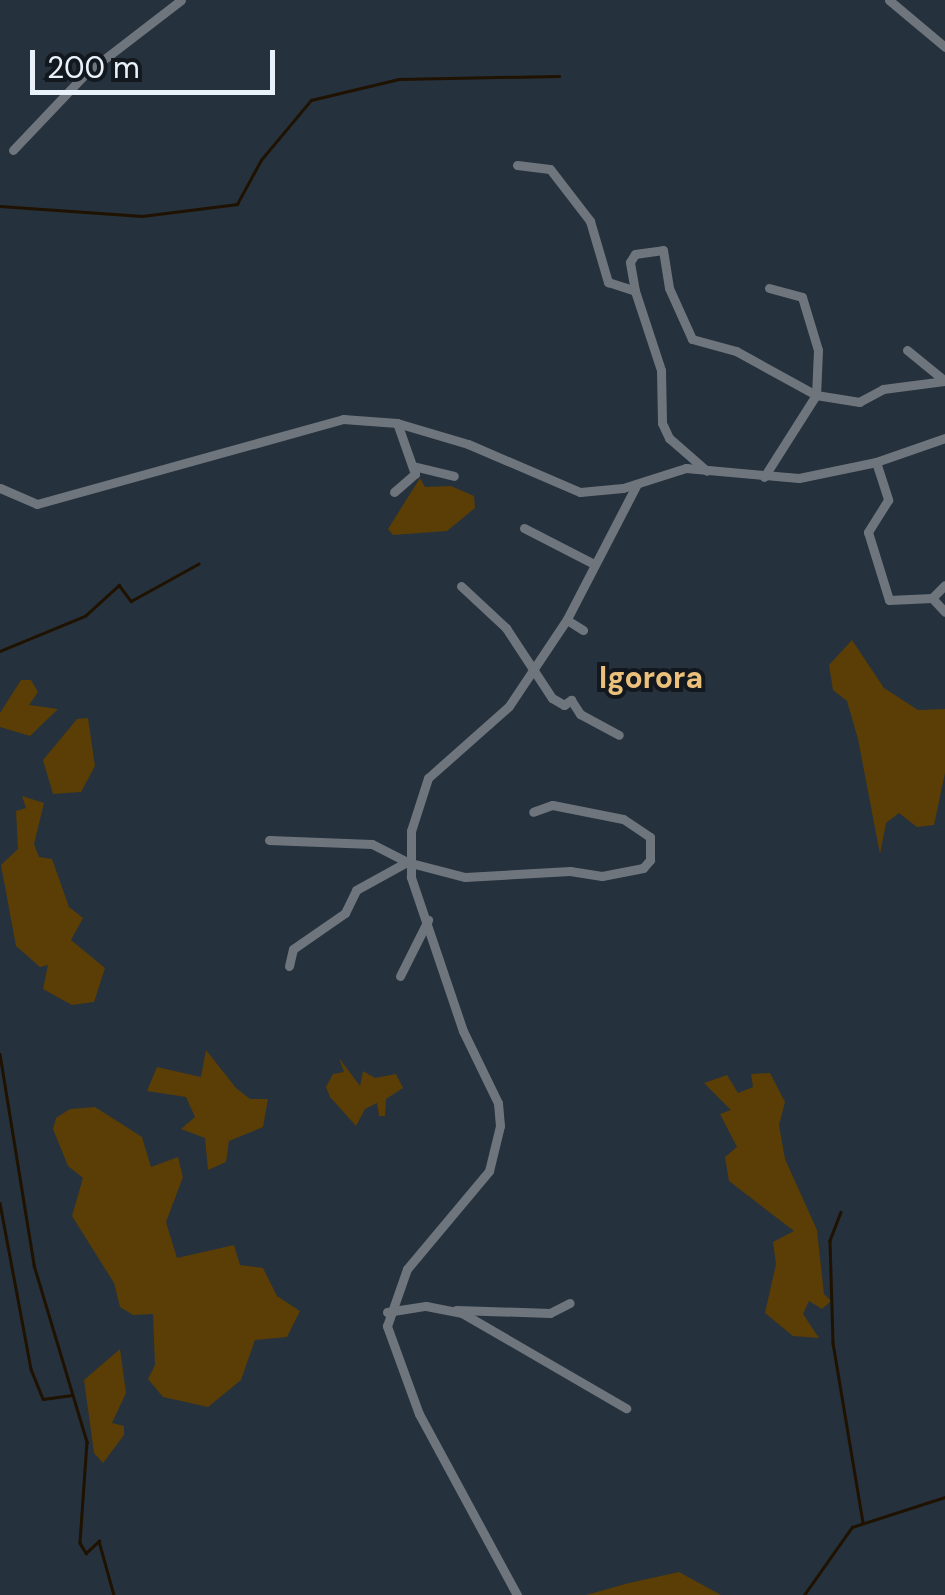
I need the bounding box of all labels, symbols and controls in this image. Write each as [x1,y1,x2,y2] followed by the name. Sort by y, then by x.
[35,30,280,92] scale bar
[47,48,140,87] text: 200 m
[599,660,703,696] district label: Igorora

